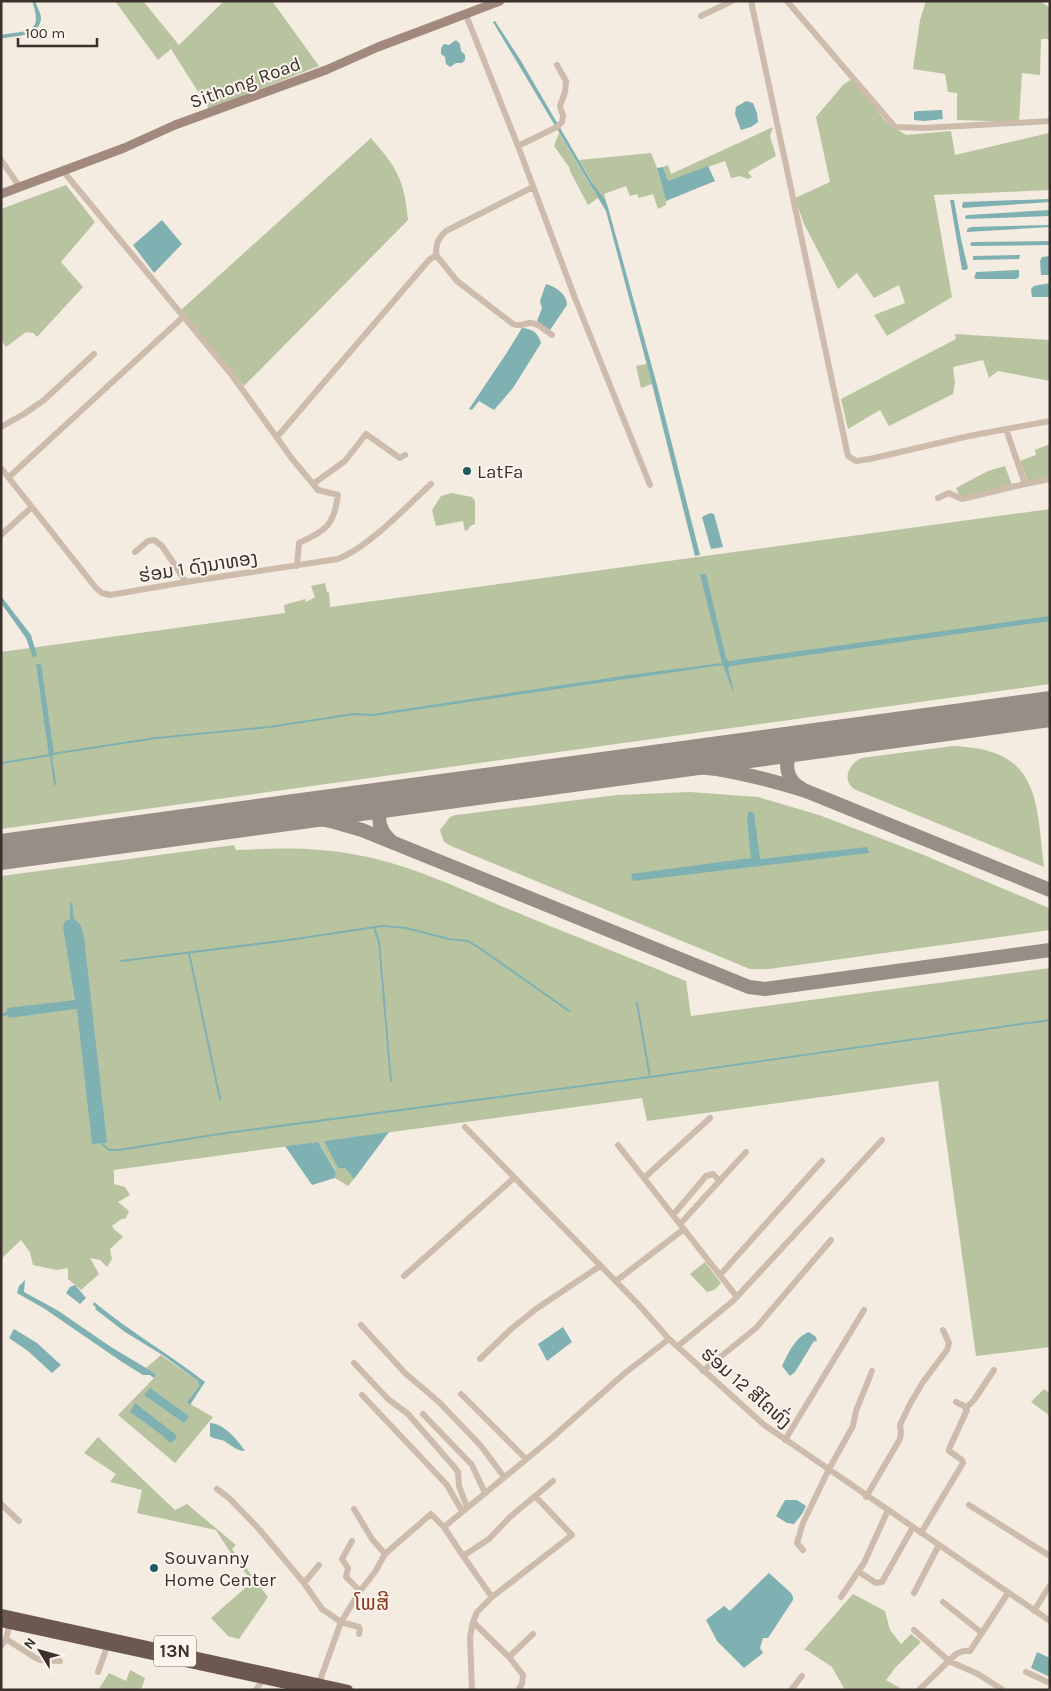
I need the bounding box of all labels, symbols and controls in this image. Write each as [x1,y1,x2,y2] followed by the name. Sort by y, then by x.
[18,15,96,47] scale bar
[25,24,65,42] text: 100 m
[187,53,304,113] street label: Sithong Road
[477,461,523,483] place label: LatFa
[461,465,473,477] marker: LatFa
[137,547,259,587] street label: ຮ່ອມ 1 ດົງນາທອງ
[697,1341,798,1433] street label: ຮ່ອມ 12 ສີໄຄທົ່ງ
[164,1547,276,1591] place label: Souvanny Home Center
[148,1562,160,1574] marker: Souvanny Home Center
[354,1590,389,1615] district label: ໂພສີ
[15,1626,65,1676] north arrow
[20,1634,40,1653] text: N
[154,1635,196,1666] road number: 13N

